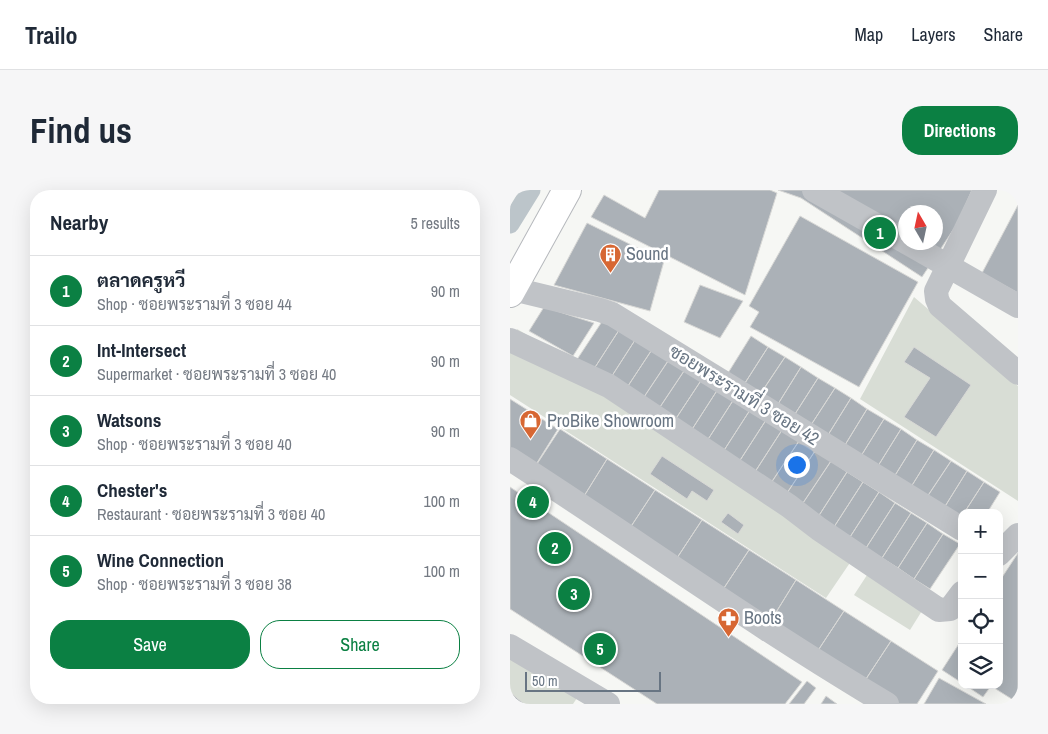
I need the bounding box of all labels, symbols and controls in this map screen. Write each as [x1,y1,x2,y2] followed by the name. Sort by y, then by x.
[25,19,78,51] text: Trailo
[855,22,883,47] text: Map
[911,22,956,47] text: Layers
[984,22,1023,47] text: Share
[902,106,1018,155] button: Directions
[30,107,132,154] text: Find us
[898,205,943,250] north arrow
[50,208,108,237] text: Nearby
[410,212,460,234] text: 5 results
[864,214,896,252] pin: 1
[626,241,669,266] place label: Sound
[598,242,622,273] building icon: Sound
[97,267,185,293] text: ตลาดครูหวี
[62,280,70,302] text: 1
[431,280,460,302] text: 90 m
[97,293,292,315] text: Shop · ซอยพระรามที่ 3 ซอย 44
[665,336,826,451] street label: ซอยพระรามที่ 3 ซอย 42
[97,337,186,363] text: Int-Intersect
[62,350,70,372] text: 2
[431,350,460,372] text: 90 m
[97,363,336,385] text: Supermarket · ซอยพระรามที่ 3 ซอย 40
[97,407,161,433] text: Watsons
[547,408,674,433] place label: ProBike Showroom
[519,409,543,440] shop icon: ProBike Showroom
[62,420,70,442] text: 3
[431,420,460,442] text: 90 m
[97,433,292,455] text: Shop · ซอยพระรามที่ 3 ซอย 40
[784,452,810,478] your location
[97,477,167,503] text: Chester's
[517,483,549,521] pin: 4
[62,490,70,512] text: 4
[424,490,460,512] text: 100 m
[97,503,325,525] text: Restaurant · ซอยพระรามที่ 3 ซอย 40
[958,509,1003,689] map controls
[958,509,1003,554] button: +
[539,529,571,567] pin: 2
[97,547,224,573] text: Wine Connection
[958,554,1003,599] button: −
[62,560,70,582] text: 5
[424,560,460,582] text: 100 m
[97,573,292,595] text: Shop · ซอยพระรามที่ 3 ซอย 38
[558,575,590,613] pin: 3
[958,599,1003,644] button: locate
[744,605,782,630] place label: Boots
[716,606,740,637] pharmacy icon: Boots
[50,620,250,669] button: Save
[260,620,460,669] button: Share
[584,630,616,668] pin: 5
[958,644,1003,689] button: layers
[525,669,661,692] scale bar
[532,672,558,690] text: 50 m

